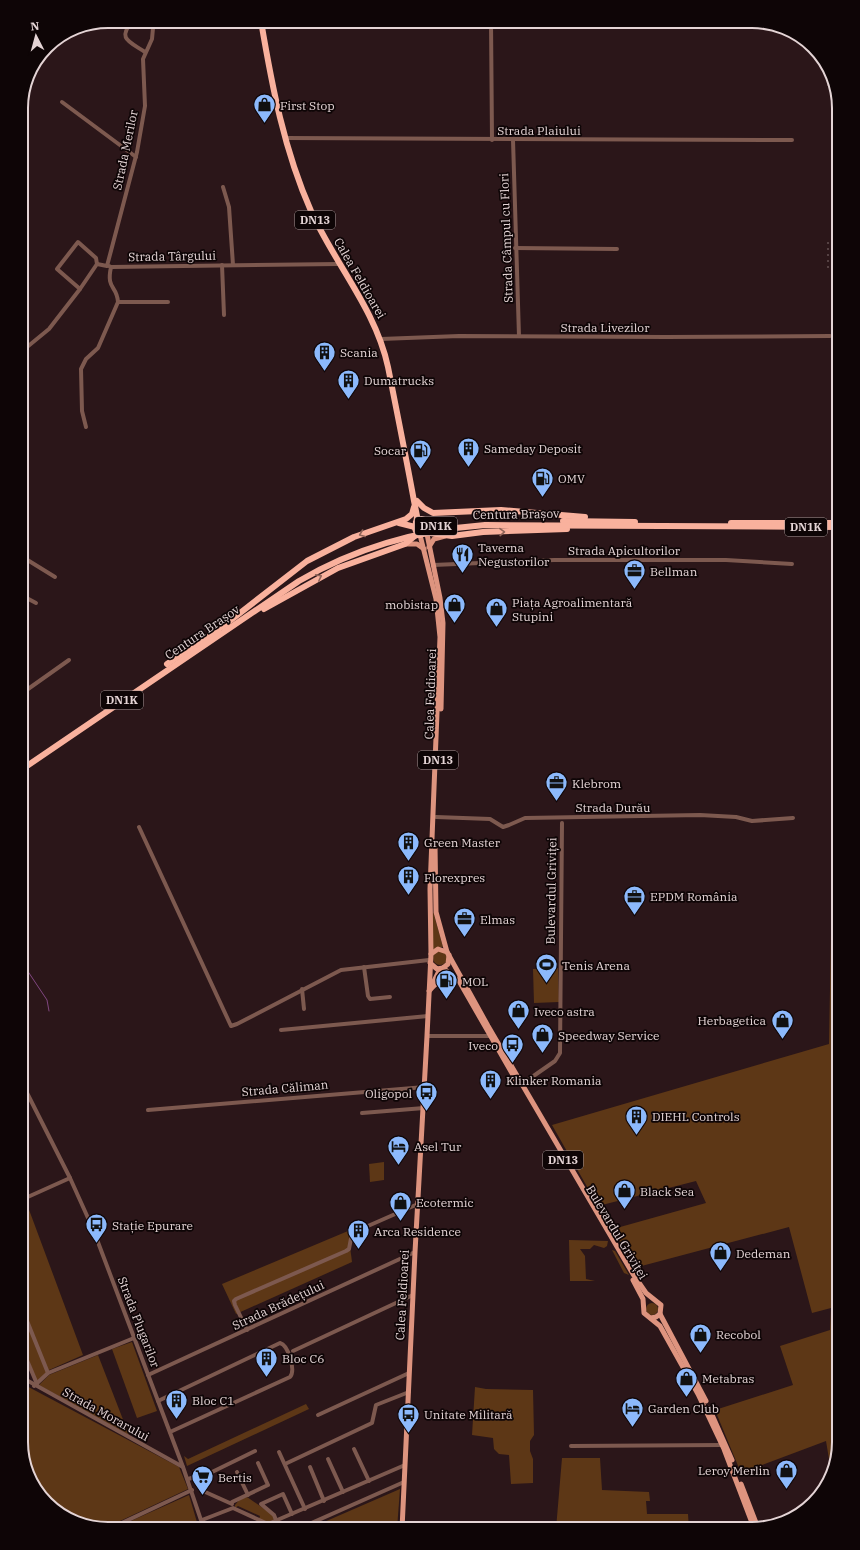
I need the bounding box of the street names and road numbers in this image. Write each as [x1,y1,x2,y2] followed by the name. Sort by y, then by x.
[109,108,141,191] street label: Strada Merilor
[497,123,581,138] street label: Strada Plaiului
[496,173,516,303] street label: Strada Câmpul cu Flori
[295,211,335,229] road number: DN13
[331,235,389,321] street label: Calea Feldioarei
[128,248,216,264] street label: Strada Târgului
[561,320,650,335] street label: Strada Livezilor
[472,506,560,522] street label: Centura Brașov
[415,517,457,535] road number: DN1K
[785,518,827,536] road number: DN1K
[568,543,681,558] street label: Strada Apicultorilor
[162,601,243,663] street label: Centura Brașov
[421,648,439,740] street label: Calea Feldioarei
[101,691,143,709] road number: DN1K
[418,751,458,769] road number: DN13
[576,800,651,815] street label: Strada Durău
[543,837,560,945] street label: Bulevardul Griviței
[241,1077,329,1099] street label: Strada Căliman
[543,1151,583,1169] road number: DN13
[582,1182,651,1282] street label: Bulevardul Griviței
[392,1249,412,1341] street label: Calea Feldioarei
[115,1274,163,1370] street label: Strada Plugarilor
[230,1277,327,1334] street label: Strada Brădețului
[60,1384,152,1444] street label: Strada Morarului

